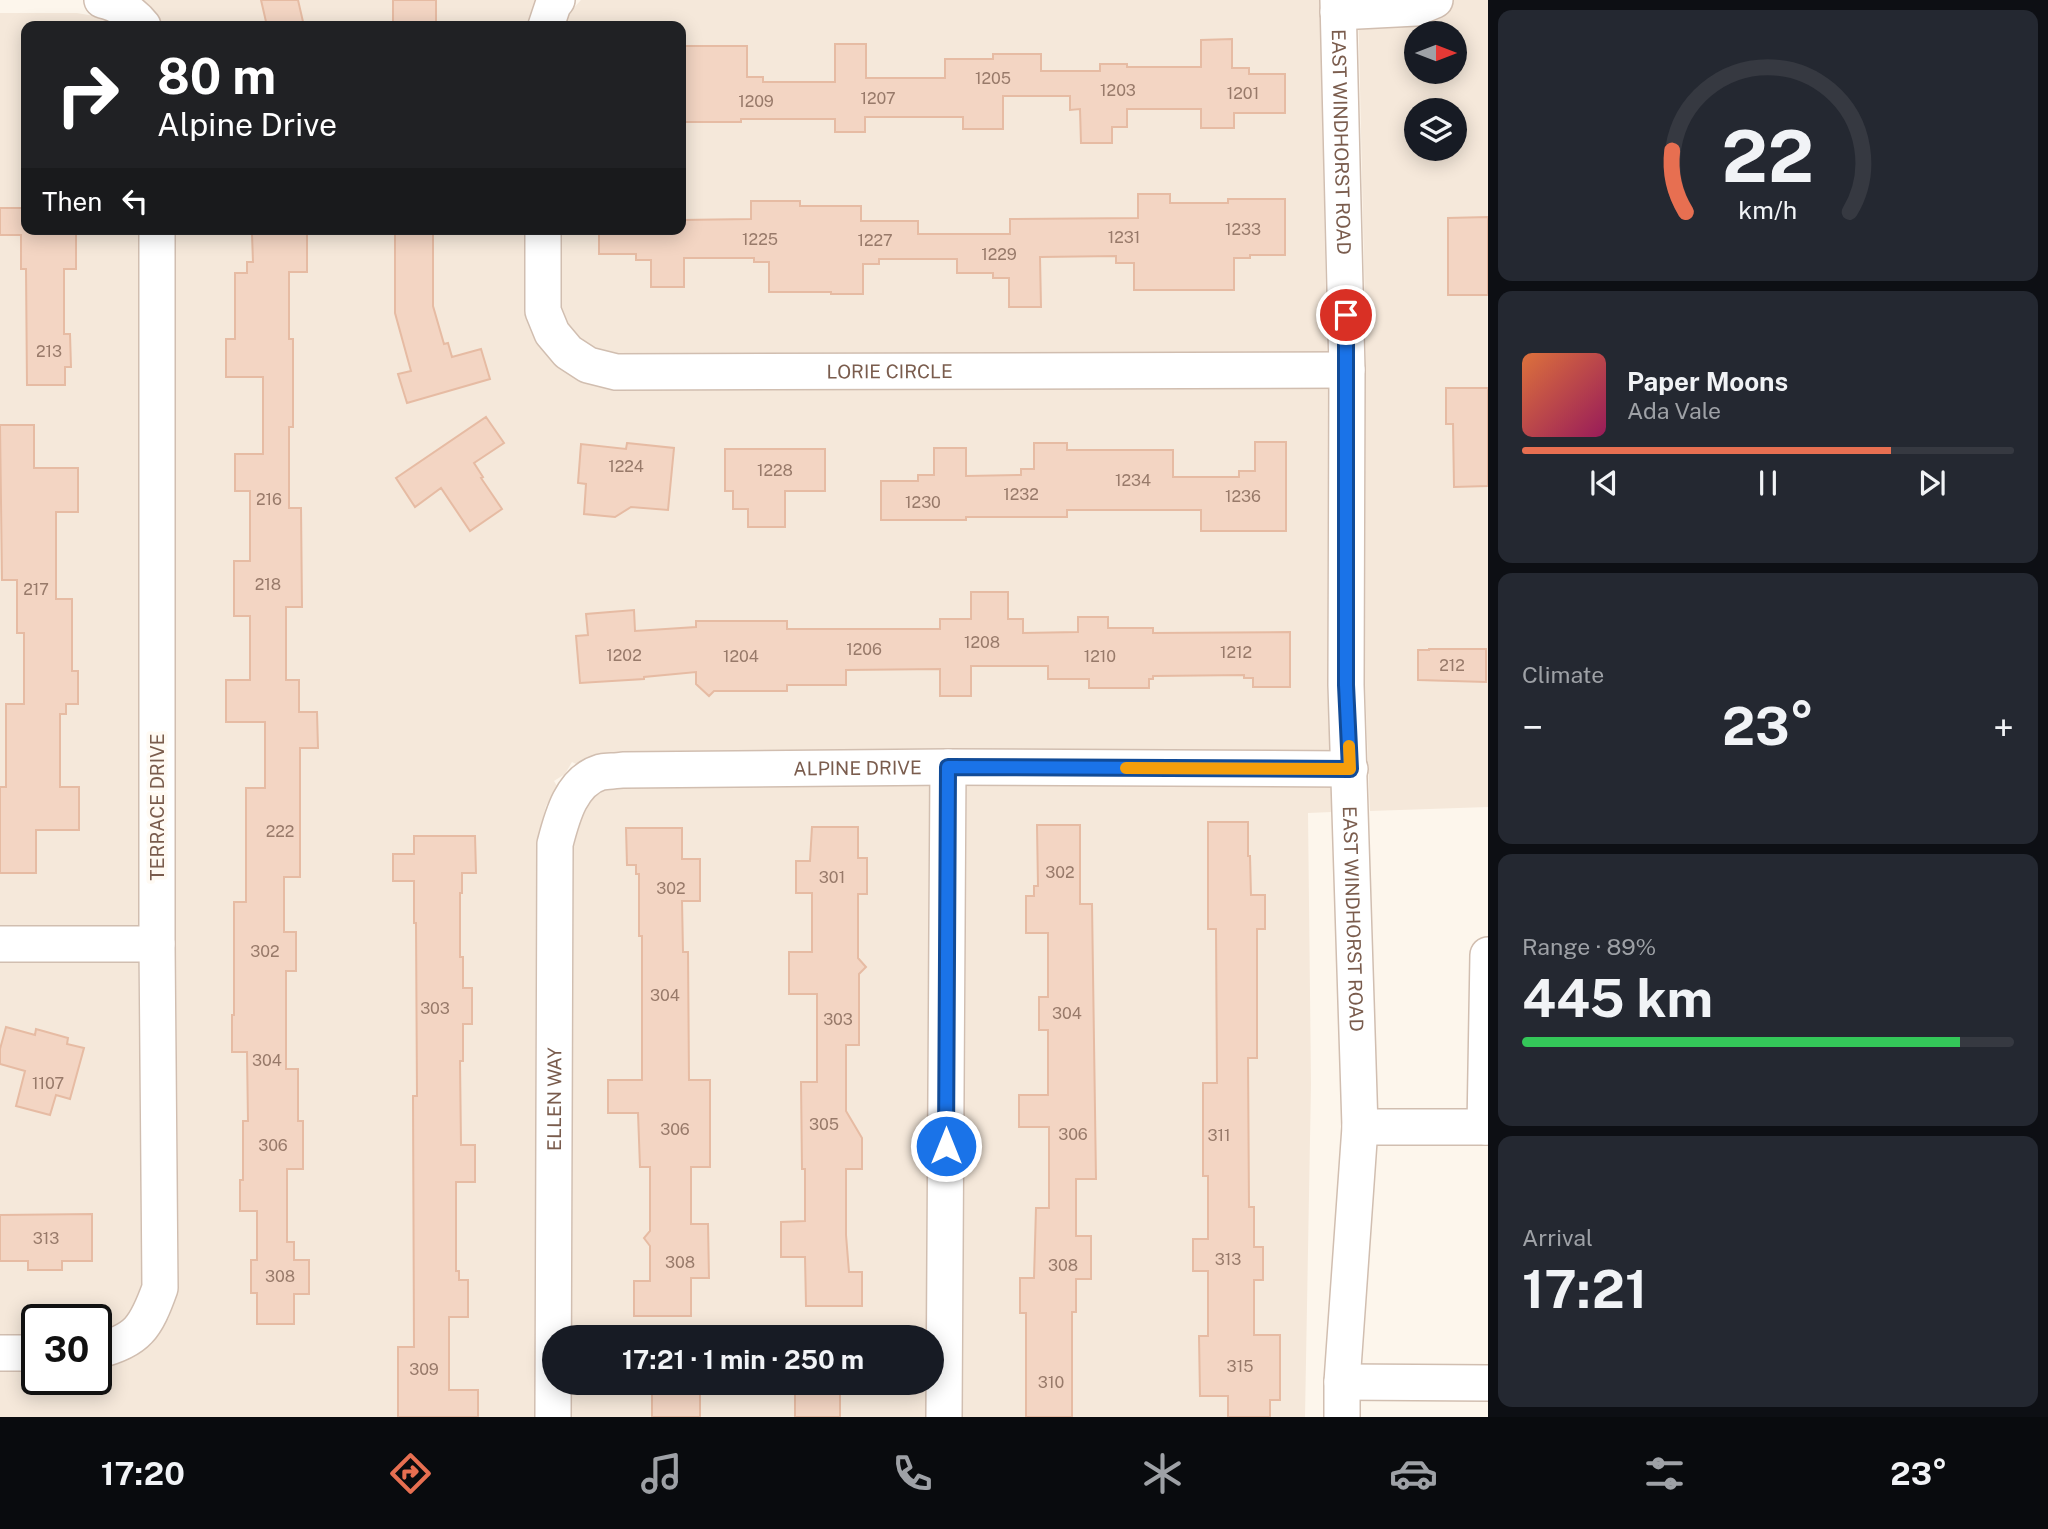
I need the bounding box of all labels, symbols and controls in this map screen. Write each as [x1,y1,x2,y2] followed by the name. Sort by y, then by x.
[1404,21,1466,84] north arrow
[1404,21,1467,161] map controls
[1328,29,1355,255] street label: EAST WINDHORST ROAD
[157,47,276,105] text: 80 m
[42,49,133,140] icon: right
[975,69,1011,88] house number: 1205
[1100,81,1136,100] house number: 1203
[1227,84,1259,103] house number: 1201
[860,89,896,108] house number: 1207
[738,92,774,111] house number: 1209
[1404,98,1467,161] button: layers
[157,106,337,143] text: Alpine Drive
[1722,113,1814,198] text: 22
[116,182,154,220] icon: left
[42,186,102,217] text: Then
[1739,195,1797,225] text: km/h
[1225,220,1261,239] house number: 1233
[1108,228,1140,247] house number: 1231
[742,230,778,249] house number: 1225
[857,231,893,250] house number: 1227
[981,245,1017,264] house number: 1229
[1316,285,1376,345] pin
[1327,296,1365,334] icon: arrive
[36,342,62,361] house number: 213
[827,360,953,382] street label: LORIE CIRCLE
[1627,366,1788,397] text: Paper Moons
[1627,397,1721,424] text: Ada Vale
[608,457,644,476] house number: 1224
[757,461,793,480] house number: 1228
[1585,464,1623,502] icon: previous
[1749,464,1787,502] icon: pause
[1913,464,1951,502] icon: next
[1115,471,1151,490] house number: 1234
[1003,485,1039,504] house number: 1232
[1225,487,1261,506] house number: 1236
[256,490,282,509] house number: 216
[905,493,941,512] house number: 1230
[255,575,281,594] house number: 218
[23,580,49,599] house number: 217
[964,633,1000,652] house number: 1208
[846,640,882,659] house number: 1206
[1220,643,1252,662] house number: 1212
[606,646,642,665] house number: 1202
[723,647,759,666] house number: 1204
[1084,647,1116,666] house number: 1210
[1439,656,1465,675] house number: 212
[1522,661,1604,688] text: Climate
[1722,696,1814,757] text: 23°
[1522,705,1543,750] text: −
[1993,705,2014,750] text: +
[146,733,168,881] street label: TERRACE DRIVE
[793,756,922,779] street label: ALPINE DRIVE
[1339,806,1368,1032] street label: EAST WINDHORST ROAD
[266,822,294,841] house number: 222
[1045,863,1075,882] house number: 302
[819,868,845,887] house number: 301
[656,879,686,898] house number: 302
[1522,933,1656,960] text: Range · 89%
[250,942,280,961] house number: 302
[1522,968,1713,1029] text: 445 km
[650,986,680,1005] house number: 304
[420,999,450,1018] house number: 303
[1052,1004,1082,1023] house number: 304
[823,1010,853,1029] house number: 303
[543,1047,565,1151] street label: ELLEN WAY
[252,1051,282,1070] house number: 304
[32,1074,64,1093] house number: 1107
[909,1109,983,1183] position arrow
[809,1115,839,1134] house number: 305
[660,1120,690,1139] house number: 306
[1058,1125,1088,1144] house number: 306
[1207,1126,1231,1145] house number: 311
[258,1136,288,1155] house number: 306
[1522,1224,1593,1251] text: Arrival
[33,1229,59,1248] house number: 313
[1215,1250,1241,1269] house number: 313
[665,1253,695,1272] house number: 308
[1048,1256,1078,1275] house number: 308
[1522,1259,1647,1320] text: 17:21
[265,1267,295,1286] house number: 308
[21,1304,112,1395] speed limit sign: 30
[622,1344,864,1375] text: 17:21 · 1 min · 250 m
[1227,1357,1253,1376] house number: 315
[409,1360,439,1379] house number: 309
[1038,1373,1064,1392] house number: 310
[386,1449,435,1498] icon: directions
[637,1449,686,1498] icon: music
[888,1449,937,1498] icon: phone
[1138,1449,1187,1498] icon: climate
[1389,1449,1438,1498] icon: car
[1640,1449,1689,1498] icon: filters
[101,1455,185,1492] text: 17:20
[1890,1455,1947,1492] text: 23°

